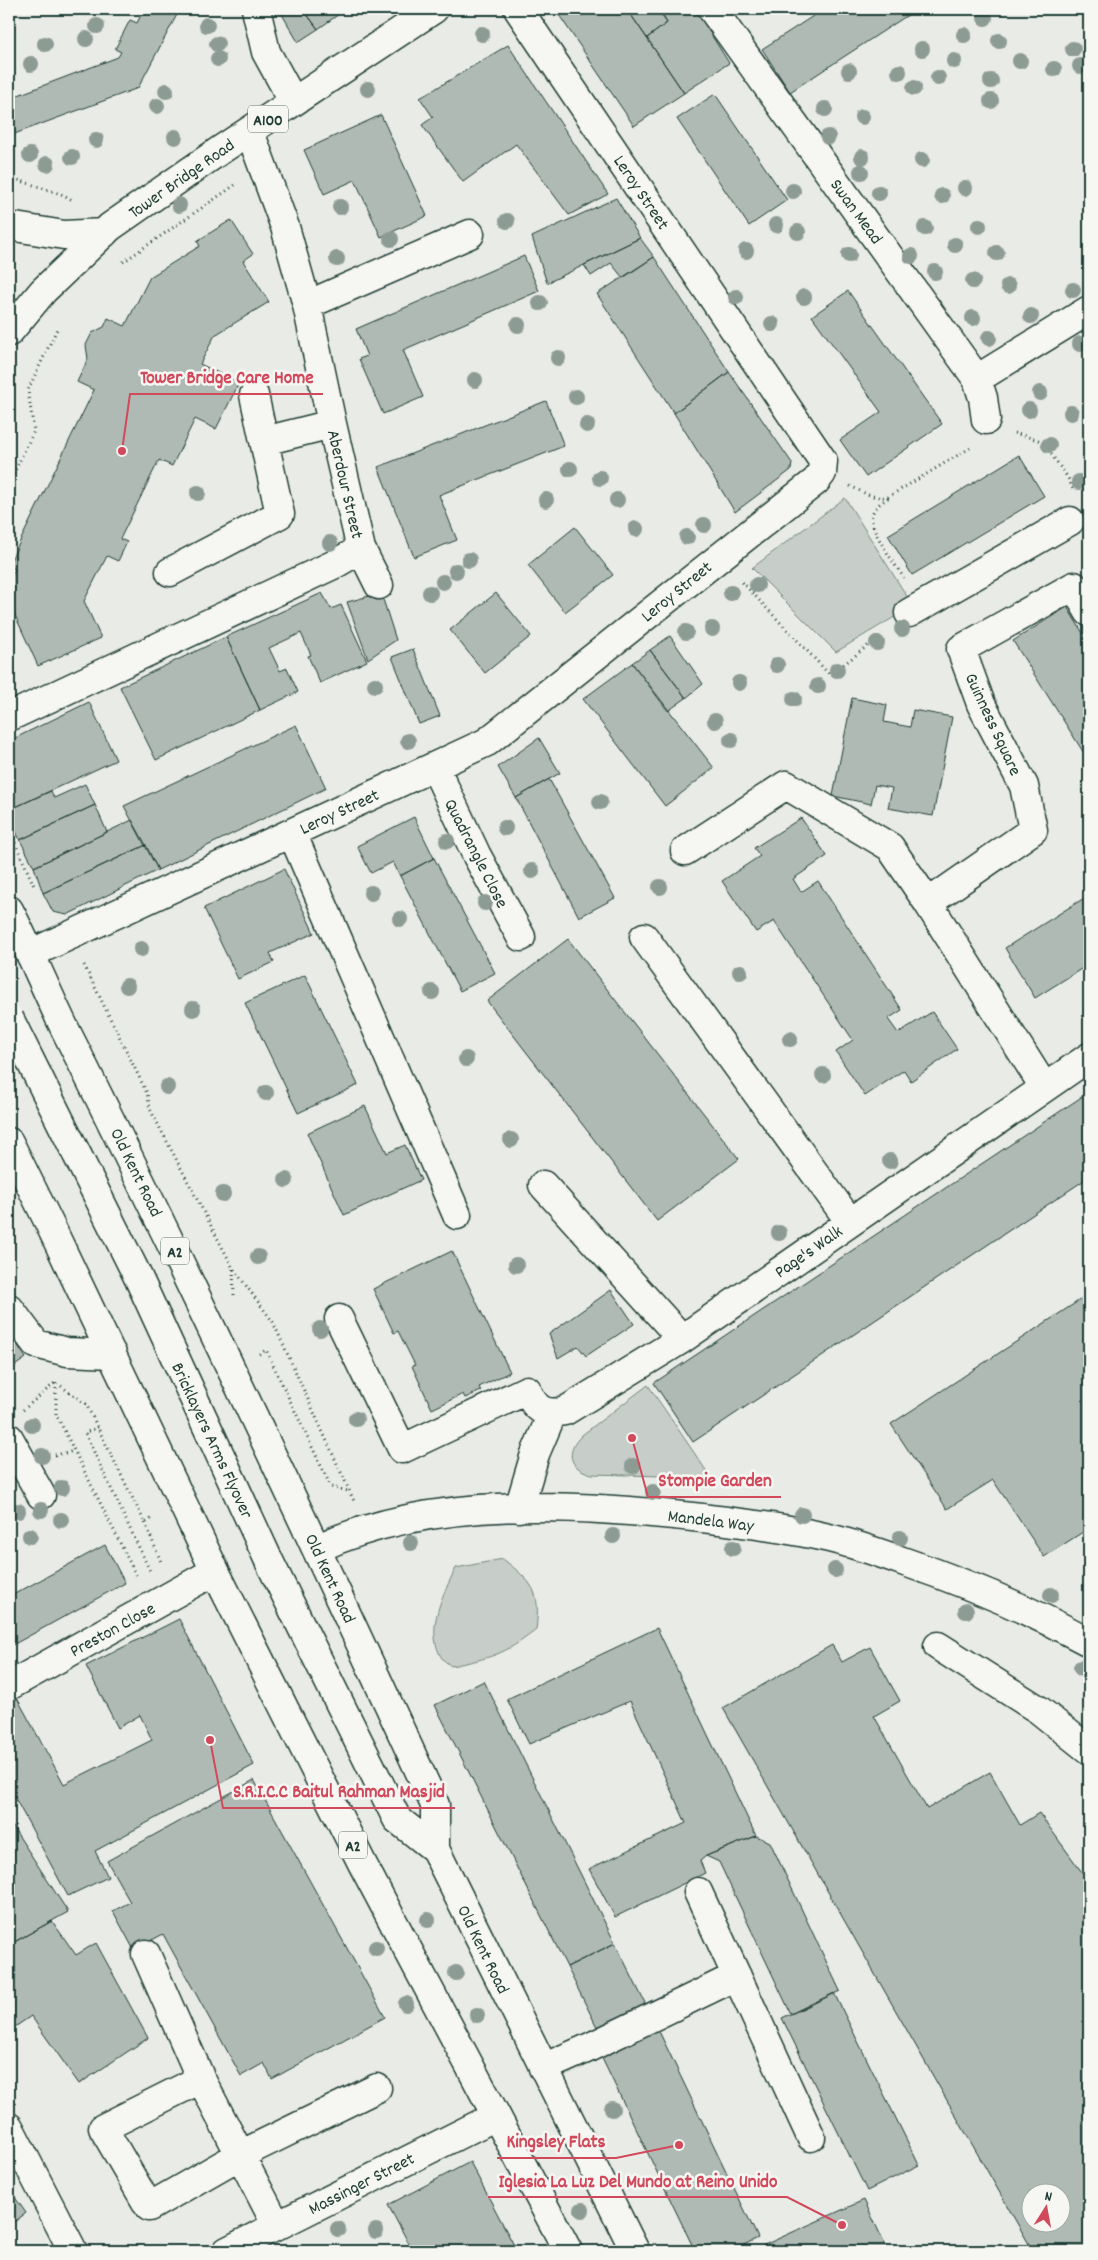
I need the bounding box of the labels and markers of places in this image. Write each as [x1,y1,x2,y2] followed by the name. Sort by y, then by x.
[130,360,323,394] callout: Tower Bridge Care Home
[648,1463,781,1497] callout: Stompie Garden
[223,1774,455,1808] callout: S.R.I.C.C Baitul Rahman Masjid
[497,2124,616,2158] callout: Kingsley Flats
[488,2163,787,2197] callout: Iglesia La Luz Del Mundo at Reino Unido

